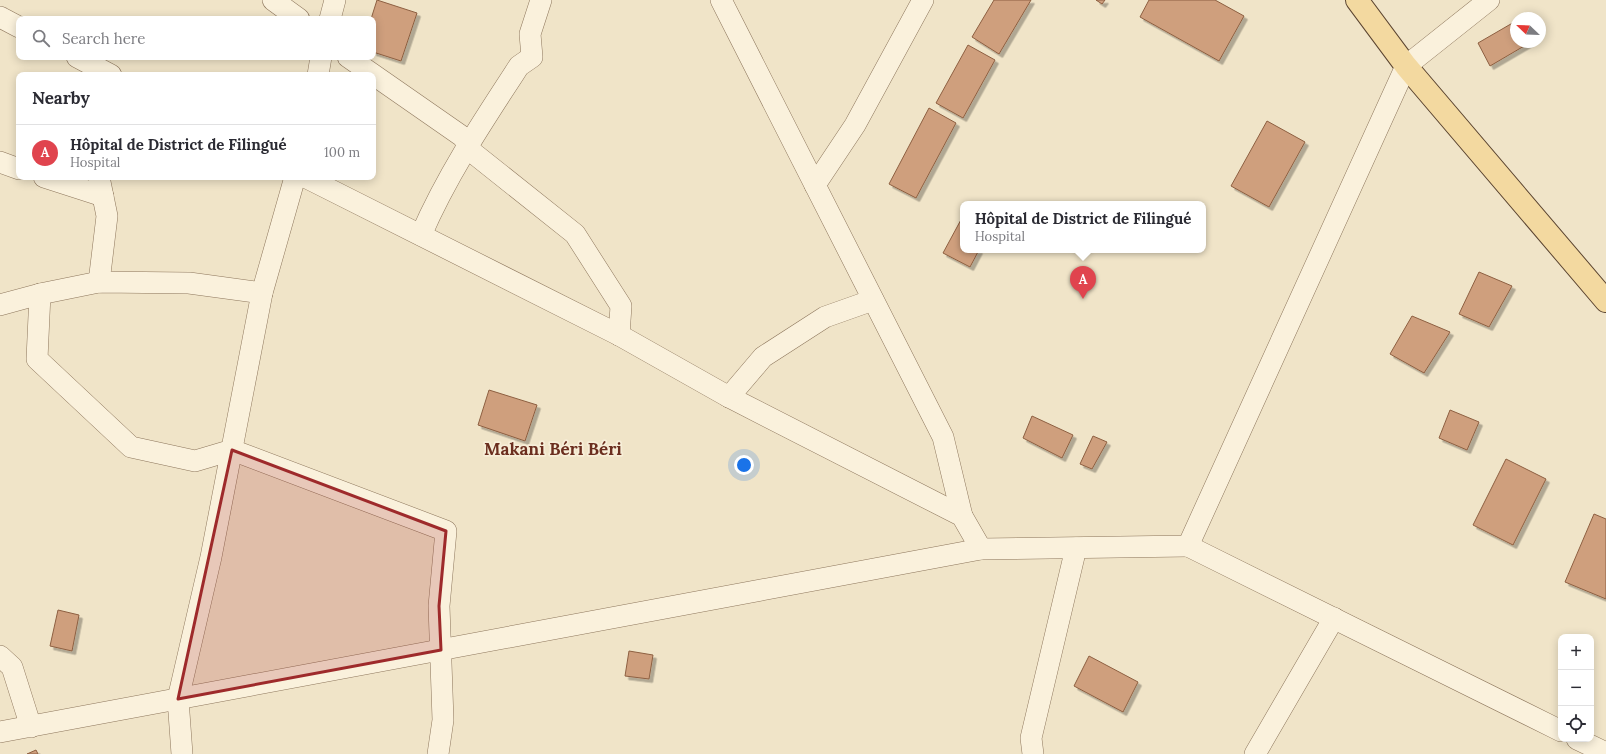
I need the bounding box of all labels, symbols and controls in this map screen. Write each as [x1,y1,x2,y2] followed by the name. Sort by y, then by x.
[1510,12,1546,48] north arrow
[16,16,376,60] search box
[30,27,52,49] icon: search
[62,29,145,48] text: Search here
[32,87,90,109] text: Nearby
[70,135,287,154] text: Hôpital de District de Filingué
[41,144,49,161] text: A
[324,144,360,161] text: 100 m
[70,154,120,171] text: Hospital
[960,201,1206,253] popup
[975,209,1191,228] text: Hôpital de District de Filingué
[975,228,1025,245] text: Hospital
[1070,266,1096,299] pin: A
[484,438,622,460] district label: Makani Béri Béri
[734,455,754,475] your location
[1558,634,1594,742] map controls
[1558,634,1594,670] button: +
[1558,670,1594,706] button: −
[1558,706,1594,742] button: locate

